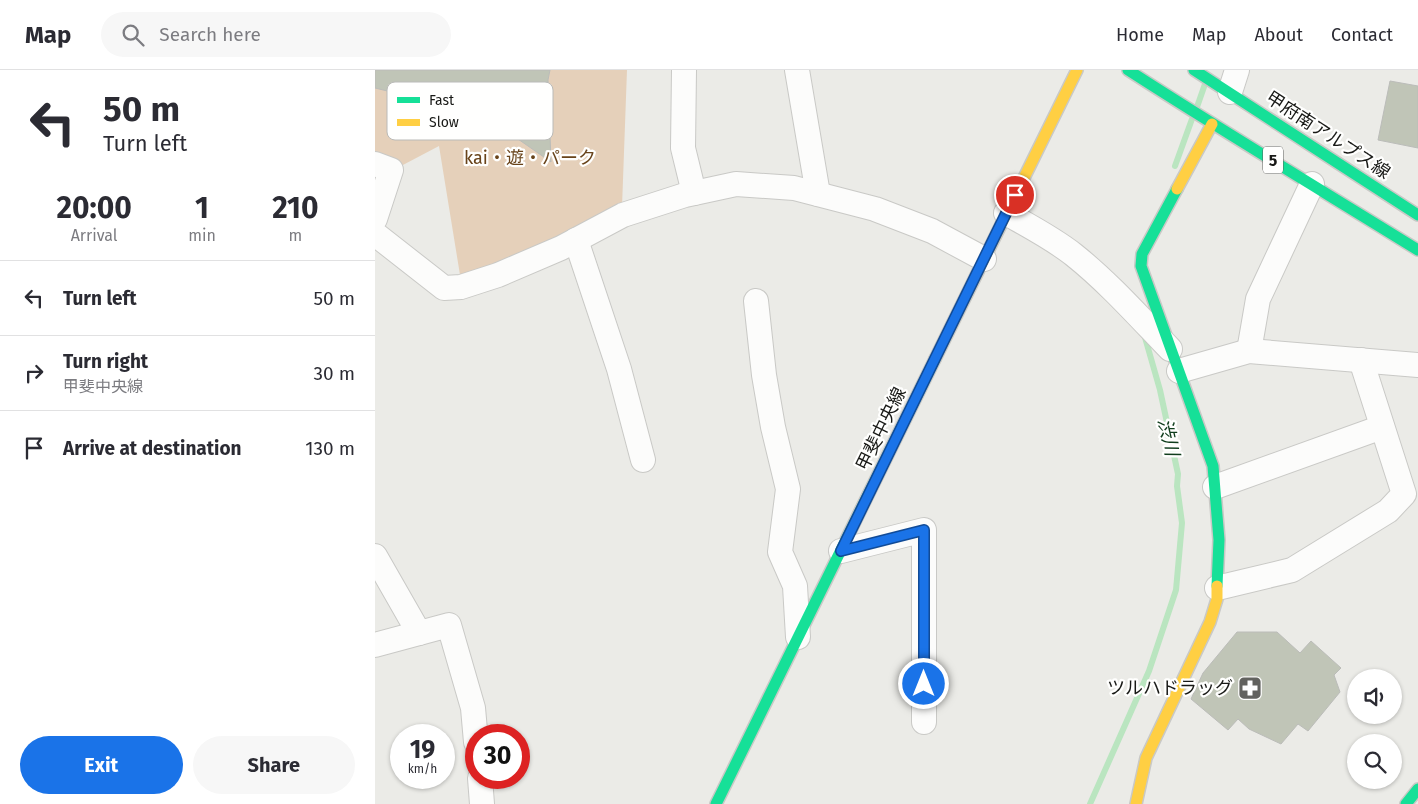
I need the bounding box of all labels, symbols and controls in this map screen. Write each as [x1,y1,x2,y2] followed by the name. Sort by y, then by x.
[101,12,451,57] search box
[25,21,71,49] text: Map
[119,21,147,49] icon: search
[159,23,261,46] text: Search here
[1116,24,1164,46] text: Home
[1192,24,1226,46] text: Map
[1254,24,1303,46] text: About
[1331,24,1393,46] text: Contact
[387,82,553,140] legend
[1262,87,1394,183] street label: 甲府南アルプス線
[103,88,180,130] text: 50 m
[20,90,85,155] icon: left
[429,92,455,109] text: Fast
[429,114,459,131] text: Slow
[103,130,187,157] text: Turn left
[1263,146,1283,174] road number: 5
[464,147,596,169] park label: kai・遊・パーク
[994,174,1036,216] pin
[1001,181,1029,209] icon: arrive
[56,190,132,226] text: 20:00
[195,190,209,226] text: 1
[272,190,319,226] text: 210
[71,226,118,245] text: Arrival
[188,226,216,245] text: min
[289,226,302,245] text: m
[20,284,48,312] icon: left
[63,287,137,310] text: Turn left
[314,287,355,310] text: 50 m
[63,350,148,373] text: Turn right
[20,359,48,387] icon: right
[314,362,355,385] text: 30 m
[63,377,143,396] text: 甲斐中央線
[851,384,911,474] street label: 甲斐中央線
[1153,416,1184,460] water label: 渋川
[20,434,48,462] icon: arrive
[63,437,242,460] text: Arrive at destination
[305,437,355,460] text: 130 m
[897,657,949,709] position arrow
[1347,669,1402,789] map controls
[1347,669,1402,724] button: sound
[1237,675,1263,701] pharmacy icon: ツルハドラッグ
[1107,677,1233,699] place label: ツルハドラッグ
[465,724,530,789] speed limit sign: 30
[1347,734,1402,789] button: search
[410,735,435,765] text: 19
[20,736,183,794] button: Exit
[193,736,355,794] button: Share
[408,762,437,776] text: km/h

